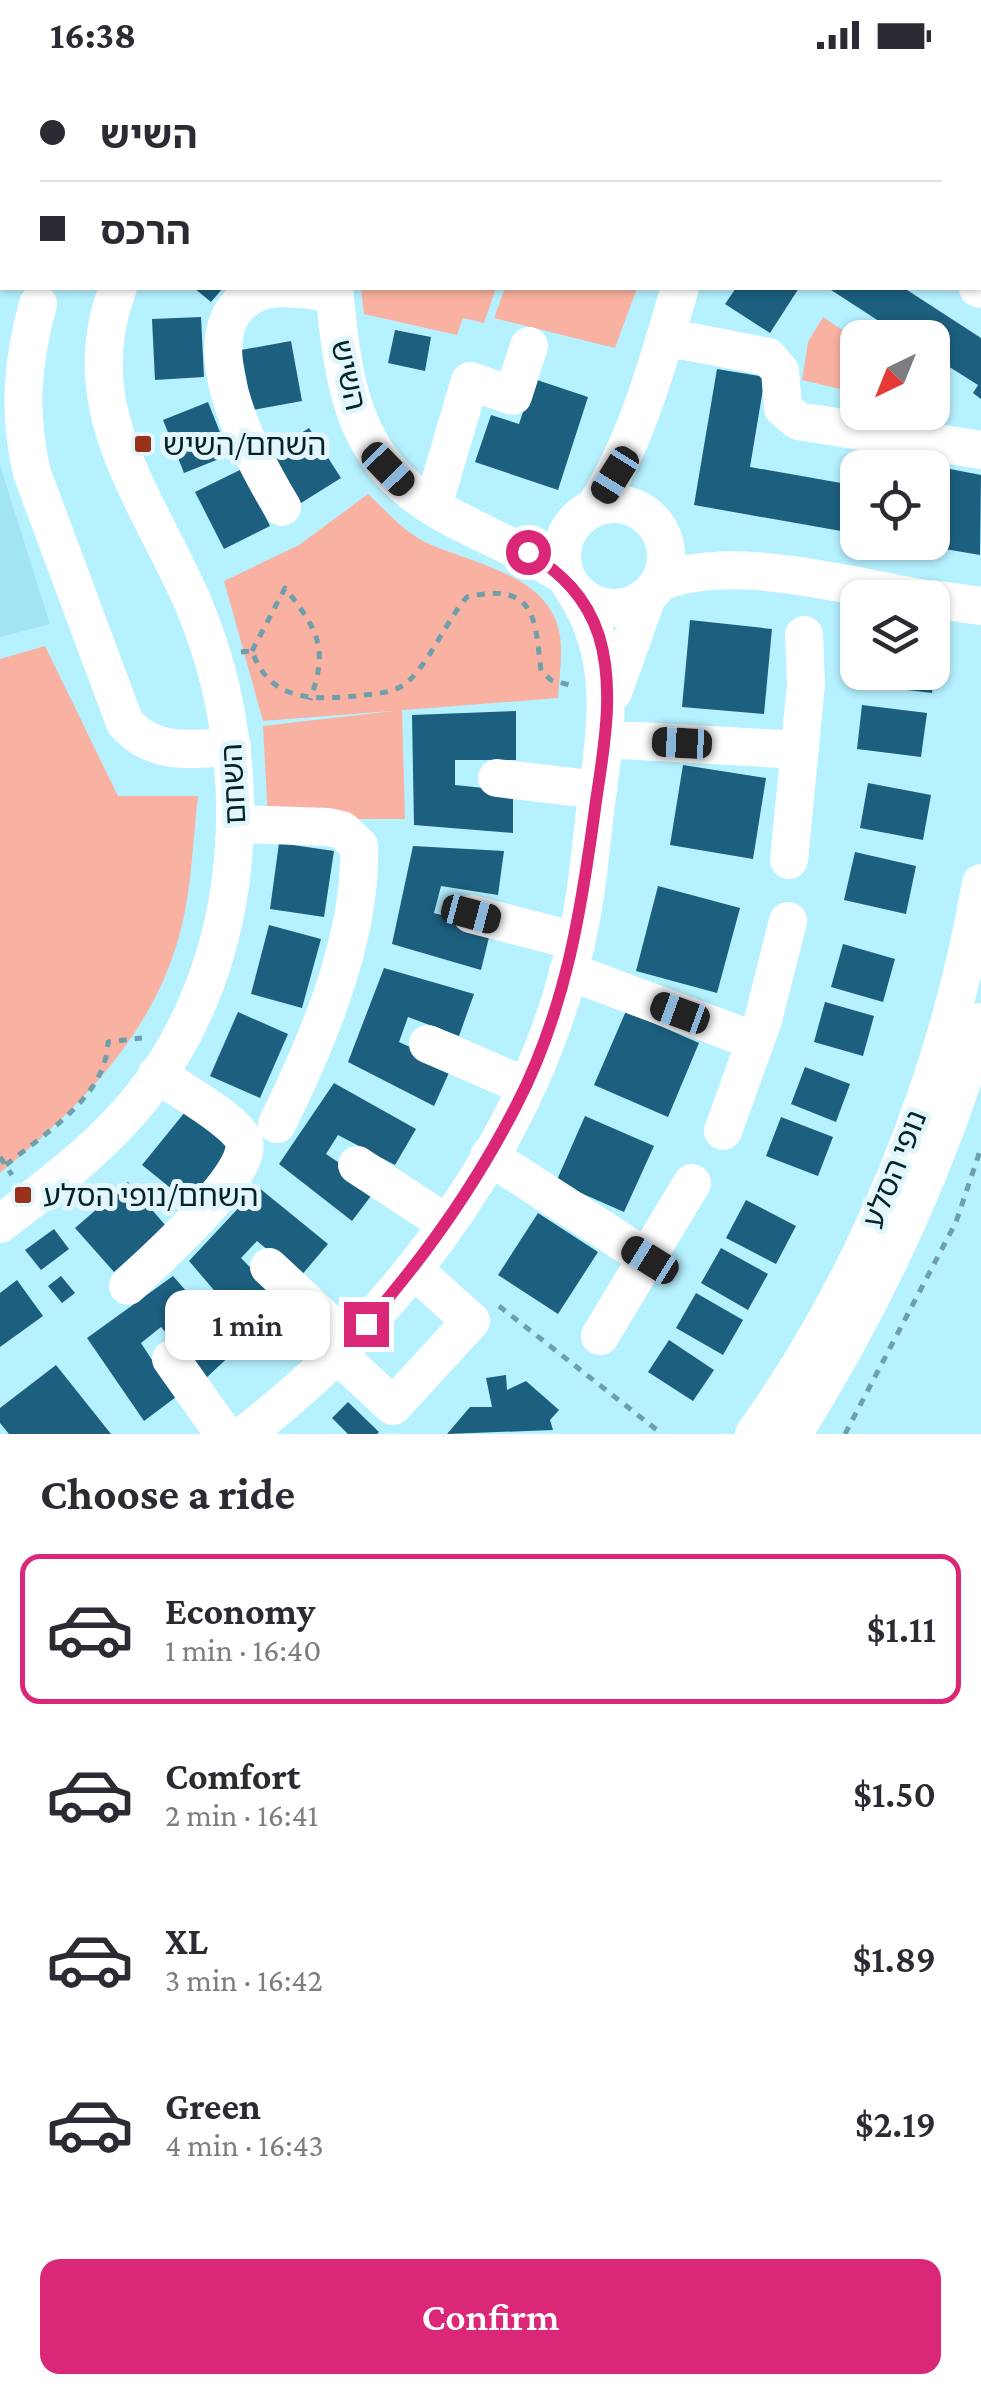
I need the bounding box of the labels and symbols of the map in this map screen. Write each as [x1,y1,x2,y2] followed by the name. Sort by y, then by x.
[840,320,950,430] north arrow
[325,336,373,414] street label: השיש
[163,428,326,461] place label: השחם/השיש
[132,433,154,455] marker: השחם/השיש
[356,437,420,501] car
[586,442,644,508] car
[506,530,551,575] route start
[651,726,713,760] car
[214,743,252,825] street label: השחם
[438,892,504,936] car
[647,989,713,1037] car
[856,1105,932,1233] street label: נופי הסלע
[43,1179,259,1212] place label: השחם/נופי הסלע
[12,1184,34,1206] marker: השחם/נופי הסלע
[617,1231,683,1289] car
[166,1289,331,1359] callout: 1 min
[344,1302,389,1347] route end

